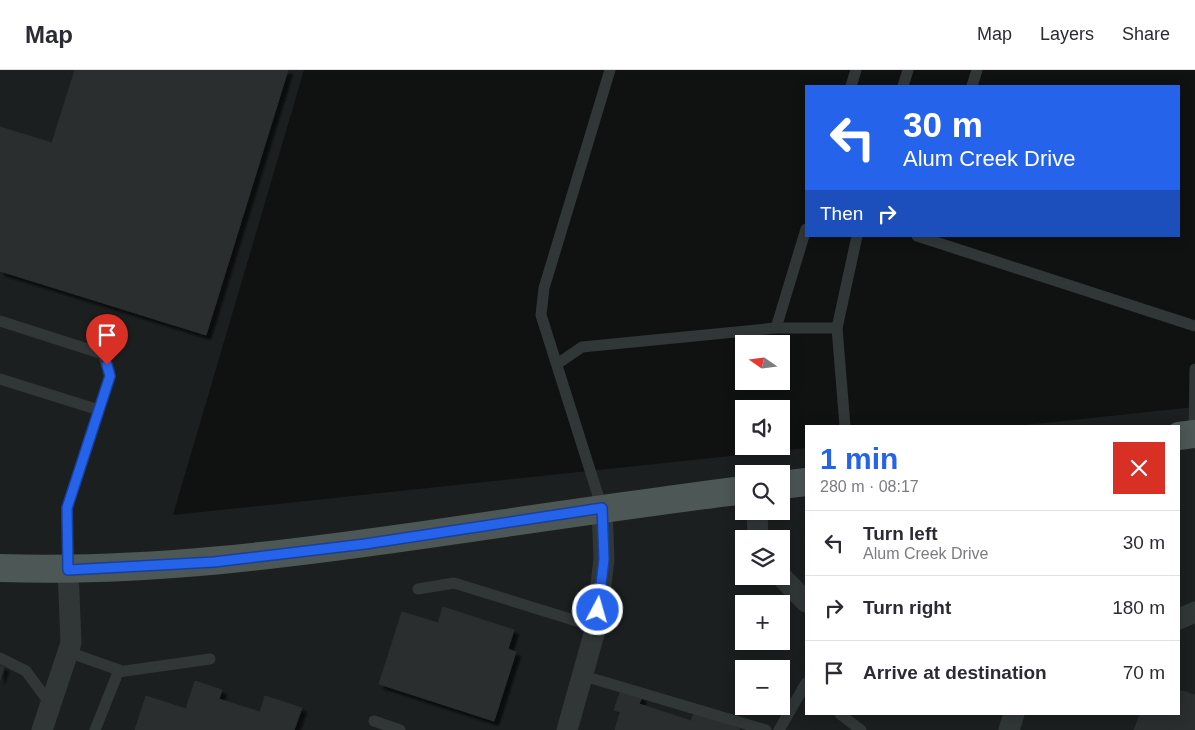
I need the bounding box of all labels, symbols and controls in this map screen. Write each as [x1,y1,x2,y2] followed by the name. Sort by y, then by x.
[25,21,73,48] text: Map
[977,24,1012,44] text: Map
[1040,24,1094,44] text: Layers
[1122,24,1170,44] text: Share
[820,105,885,170] icon: left
[903,105,983,144] text: 30 m
[903,146,1075,171] text: Alum Creek Drive
[873,200,901,228] icon: right
[820,203,863,224] text: Then
[86,314,128,365] pin
[93,321,121,349] icon: arrive
[735,335,790,390] north arrow
[735,335,790,715] map controls
[735,400,790,455] button: sound
[820,442,898,475] text: 1 min
[1113,442,1165,494] button: close
[735,465,790,520] button: search
[820,478,919,495] text: 280 m · 08:17
[863,523,938,544] text: Turn left
[820,529,848,557] icon: left
[735,530,790,585] button: layers
[1123,532,1165,553] text: 30 m
[863,545,988,562] text: Alum Creek Drive
[571,583,623,635] position arrow
[820,594,848,622] icon: right
[735,595,790,650] button: +
[863,597,951,618] text: Turn right
[1112,597,1165,618] text: 180 m
[820,659,848,687] icon: arrive
[735,660,790,715] button: −
[863,662,1047,683] text: Arrive at destination
[1123,662,1165,683] text: 70 m

